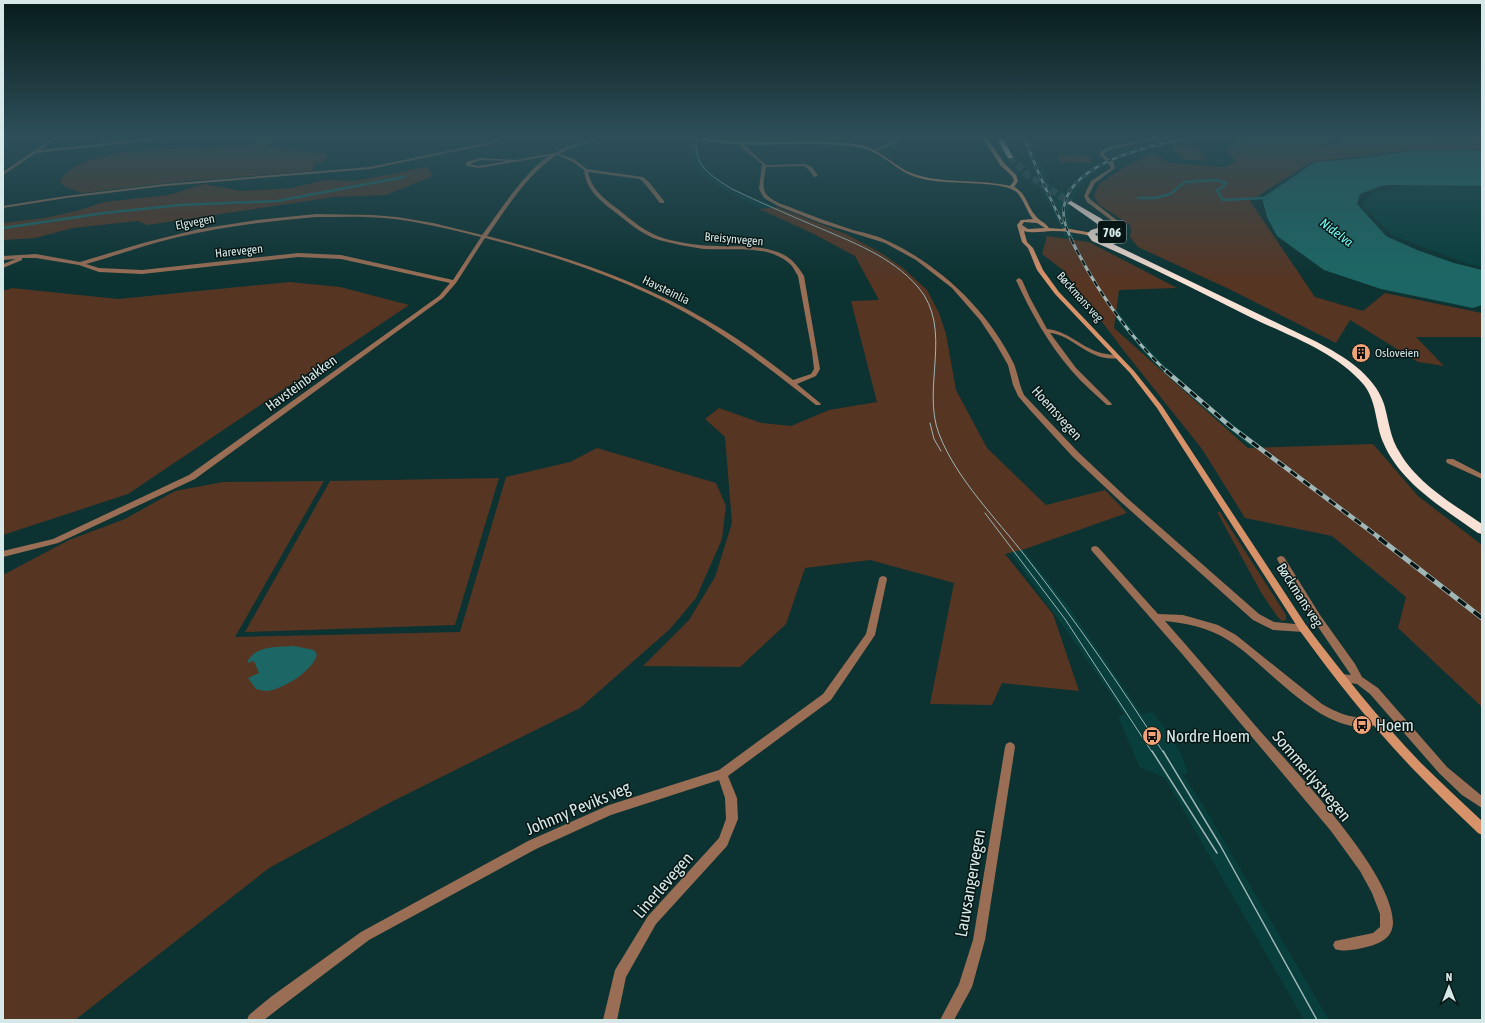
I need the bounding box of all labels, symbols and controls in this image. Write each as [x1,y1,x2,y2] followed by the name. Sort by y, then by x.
[174,211,216,233] street label: Elgvegen
[1317,215,1356,250] water label: Nidelva
[1098,221,1126,243] road number: 706
[704,229,764,249] street label: Breisynvegen
[214,242,264,260] street label: Harevegen
[1054,269,1107,325] street label: Bøckmans veg
[640,273,692,307] street label: Havsteinlia
[1350,342,1372,364] building icon: Osloveien
[1375,346,1419,360] place label: Osloveien
[262,352,340,414] street label: Havsteinbakken
[1029,383,1085,443] street label: Hoemsvegen
[1273,560,1327,630] street label: Bøckmans veg
[1351,714,1373,736] bus stop icon: Hoem
[1376,715,1414,735] place label: Hoem
[1141,725,1163,747] bus stop icon: Nordre Hoem
[1166,726,1250,746] place label: Nordre Hoem
[1268,727,1356,825] street label: Sommerlystvegen
[523,777,634,839] street label: Johnny Peviks veg
[951,828,989,938] street label: Lauvsangervegen
[629,848,697,922] street label: Linerlevegen
[1429,967,1469,1007] north arrow
[1446,971,1452,983] text: N

